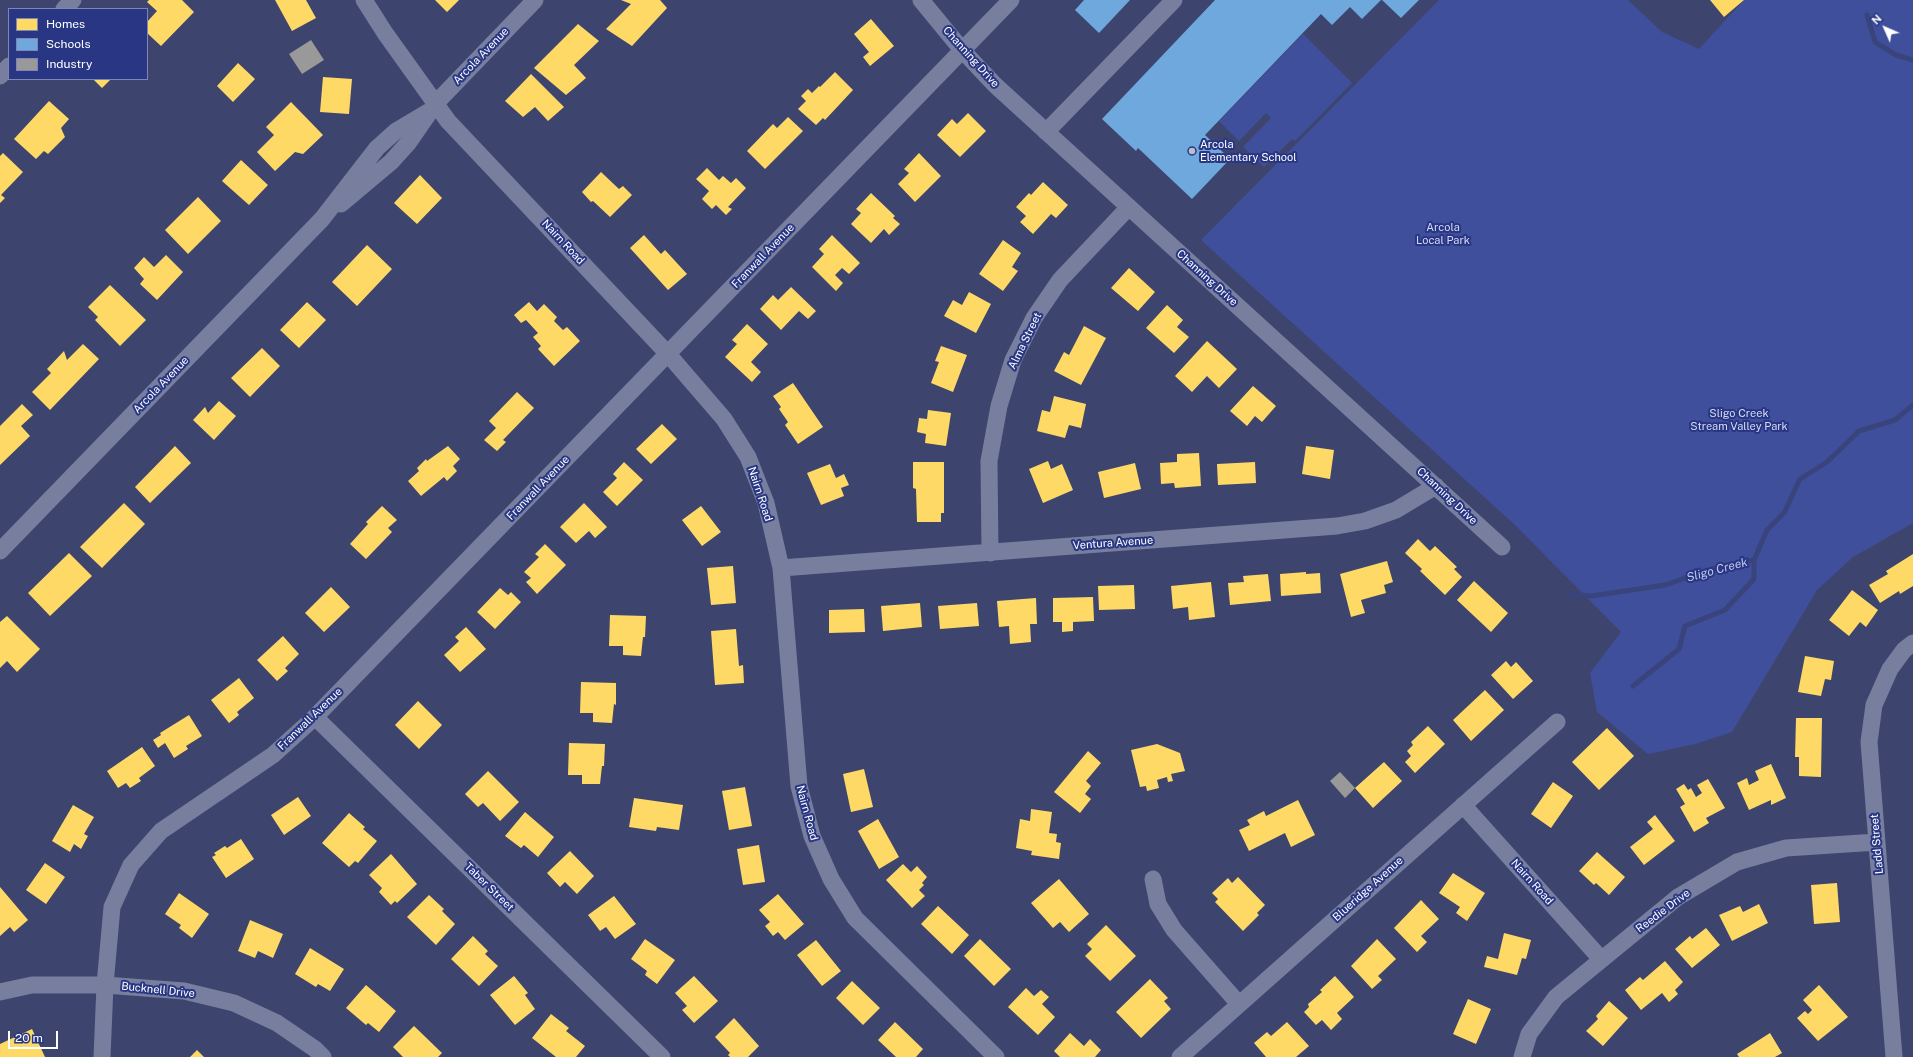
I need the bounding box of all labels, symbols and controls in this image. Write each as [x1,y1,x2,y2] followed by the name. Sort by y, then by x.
[8,8,148,80] legend
[1865,8,1905,48] north arrow
[1869,12,1884,27] text: N
[46,17,85,31] text: Homes
[940,24,1002,90] street label: Channing Drive
[451,25,511,87] street label: Arcola Avenue
[46,37,91,51] text: Schools
[46,57,92,71] text: Industry
[1200,138,1297,164] place label: Arcola Elementary School
[1187,146,1197,156] marker: Arcola Elementary School
[539,217,587,267] street label: Nairn Road
[729,221,797,291] street label: Franwall Avenue
[1416,221,1470,247] park label: Arcola Local Park
[1174,247,1240,309] street label: Channing Drive
[1006,310,1044,372] street label: Alma Street
[131,354,191,416] street label: Arcola Avenue
[1690,407,1788,433] park label: Sligo Creek Stream Valley Park
[504,453,572,523] street label: Franwall Avenue
[745,465,775,523] street label: Nairn Road
[1414,465,1480,527] street label: Channing Drive
[1072,534,1154,552] street label: Ventura Avenue
[1685,555,1749,585] water label: Sligo Creek
[275,685,345,753] street label: Franwall Avenue
[793,784,821,842] street label: Nairn Road
[1868,813,1886,875] street label: Ladd Street
[1330,854,1406,924] street label: Blueridge Avenue
[1508,857,1556,907] street label: Nairn Road
[461,860,517,914] street label: Taber Street
[1633,886,1693,936] street label: Reedie Drive
[121,980,195,1000] street label: Bucknell Drive
[10,1023,60,1049] scale bar
[15,1031,43,1045] text: 20 m

